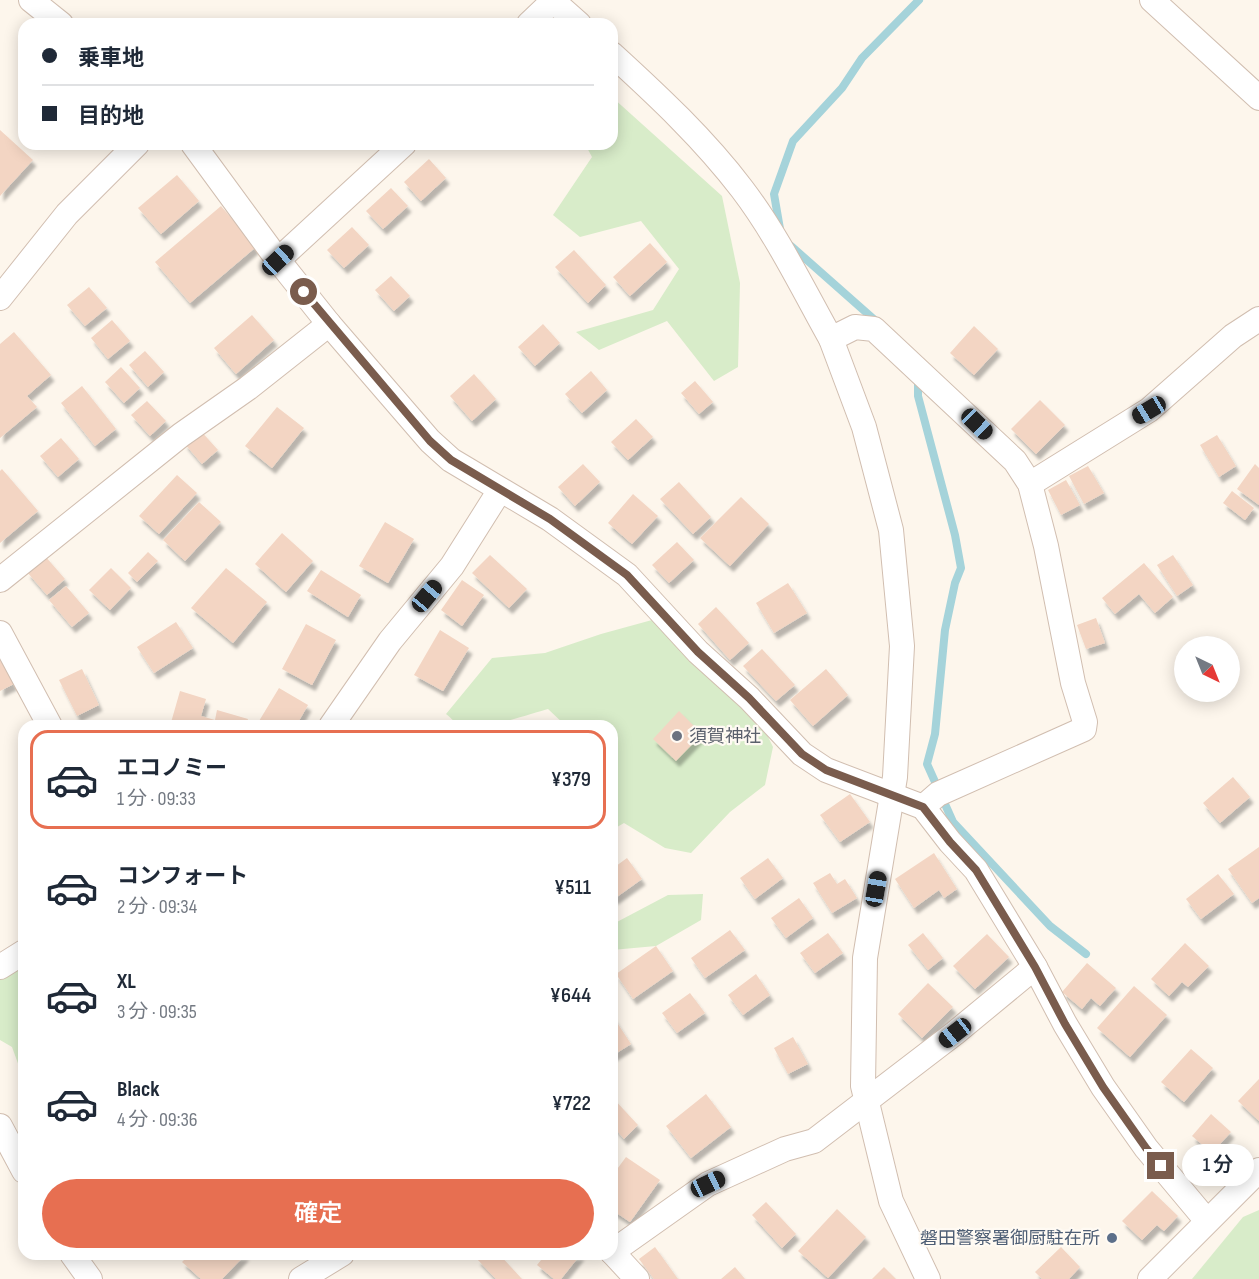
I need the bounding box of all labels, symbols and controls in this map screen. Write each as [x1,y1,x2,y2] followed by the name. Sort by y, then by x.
[78,45,144,72] text: 乗車地
[78,103,144,130] text: 目的地
[259,241,297,279] car
[290,278,317,305] route start
[1129,393,1169,427] car
[958,405,996,443] car
[409,576,445,616] car
[1174,636,1240,702] north arrow
[1174,636,1240,702] map controls
[689,726,761,747] place label: 須賀神社
[670,729,684,743] marker: 須賀神社
[45,753,99,807] icon: car
[117,755,227,782] text: エコノミー
[551,766,591,793] text: ¥379
[117,787,196,811] text: 1 分 · 09:33
[45,861,99,915] icon: car
[117,863,248,890] text: コンフォート
[864,870,888,908] car
[554,874,591,901] text: ¥511
[117,895,197,919] text: 2 分 · 09:34
[117,968,136,995] text: XL
[45,969,99,1023] icon: car
[550,982,591,1009] text: ¥644
[117,1000,197,1024] text: 3 分 · 09:35
[935,1015,975,1051] car
[117,1076,159,1103] text: Black
[45,1077,99,1131] icon: car
[552,1090,591,1117] text: ¥722
[117,1108,198,1132] text: 4 分 · 09:36
[1182,1145,1254,1187] callout: 1 分
[1147,1152,1174,1179] route end
[1203,1153,1233,1177] text: 1 分
[688,1168,728,1200] car
[42,1179,594,1248] button: 確定
[920,1228,1100,1249] place label: 磐田警察署御厨駐在所
[1105,1231,1119,1245] marker: 磐田警察署御厨駐在所

